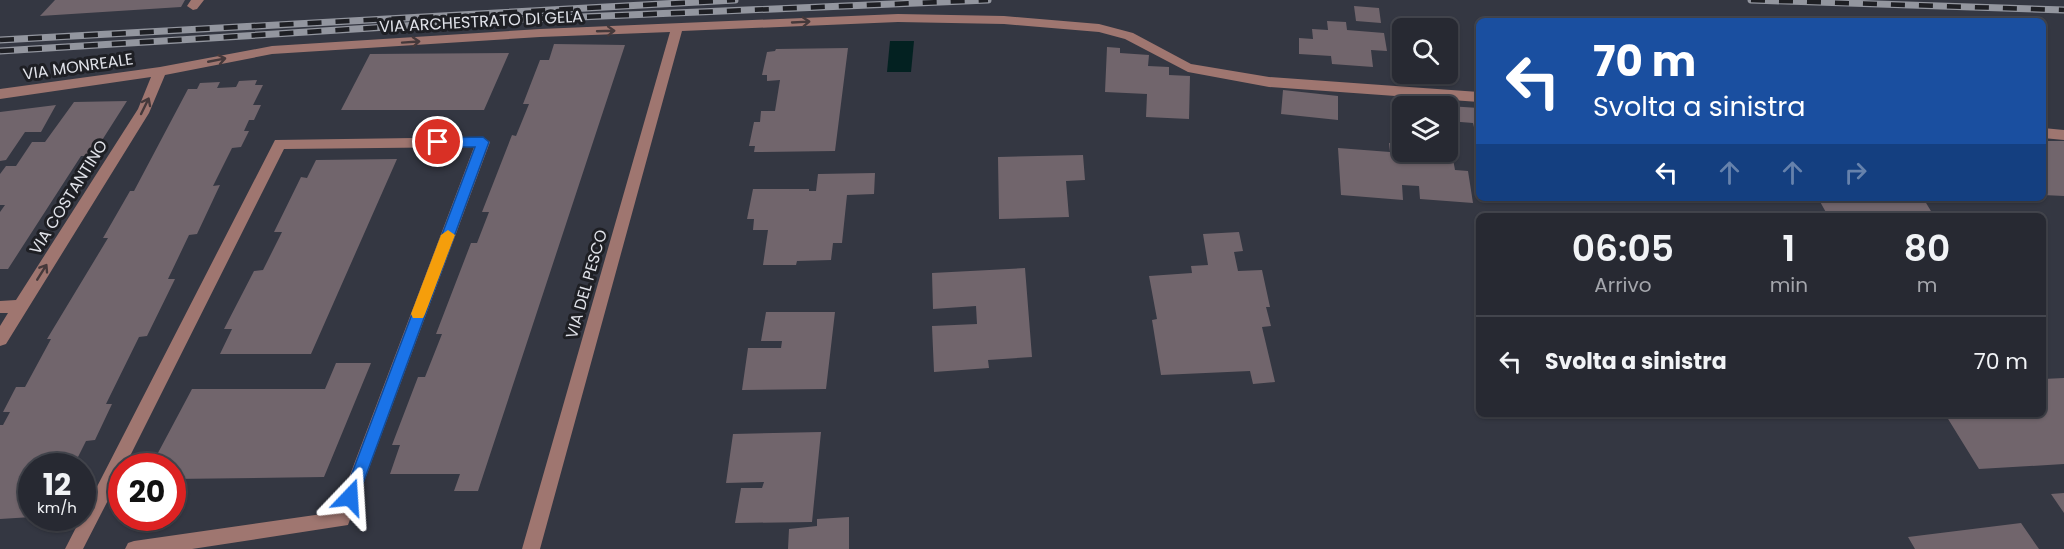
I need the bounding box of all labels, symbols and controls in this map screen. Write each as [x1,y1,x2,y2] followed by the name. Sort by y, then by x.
[379,5,584,38] street label: VIA ARCHESTRATO DI GELA
[790,17,810,28] one-way arrow
[1392,18,1458,162] map controls
[1392,18,1458,84] button: search
[595,25,615,36] one-way arrow
[1593,32,1696,91] text: 70 m
[401,36,421,47] one-way arrow
[1494,42,1572,120] icon: left
[21,47,135,86] street label: VIA MONREALE
[207,54,227,65] one-way arrow
[1593,88,1806,125] text: Svolta a sinistra
[1392,96,1458,162] button: layers
[139,98,151,116] one-way arrow
[412,116,463,167] pin
[421,125,454,158] icon: arrive
[24,136,113,259] street label: VIA COSTANTINO
[1650,156,1683,189] icon: left
[1713,156,1746,189] icon: ahead
[1776,156,1809,189] icon: ahead
[1839,156,1872,189] icon: right
[1572,223,1674,274] text: 06:05
[1782,223,1795,274] text: 1
[1904,223,1950,274] text: 80
[560,227,613,341] street label: VIA DEL PESCO
[37,264,49,281] one-way arrow
[1594,271,1652,299] text: Arrivo
[1770,271,1808,299] text: min
[1917,271,1937,299] text: m
[1494,345,1527,378] icon: left
[1545,346,1727,377] text: Svolta a sinistra
[1974,346,2028,377] text: 70 m
[108,453,186,531] speed limit sign: 20
[43,463,71,506] text: 12
[318,465,382,529] position arrow
[37,497,77,518] text: km/h

